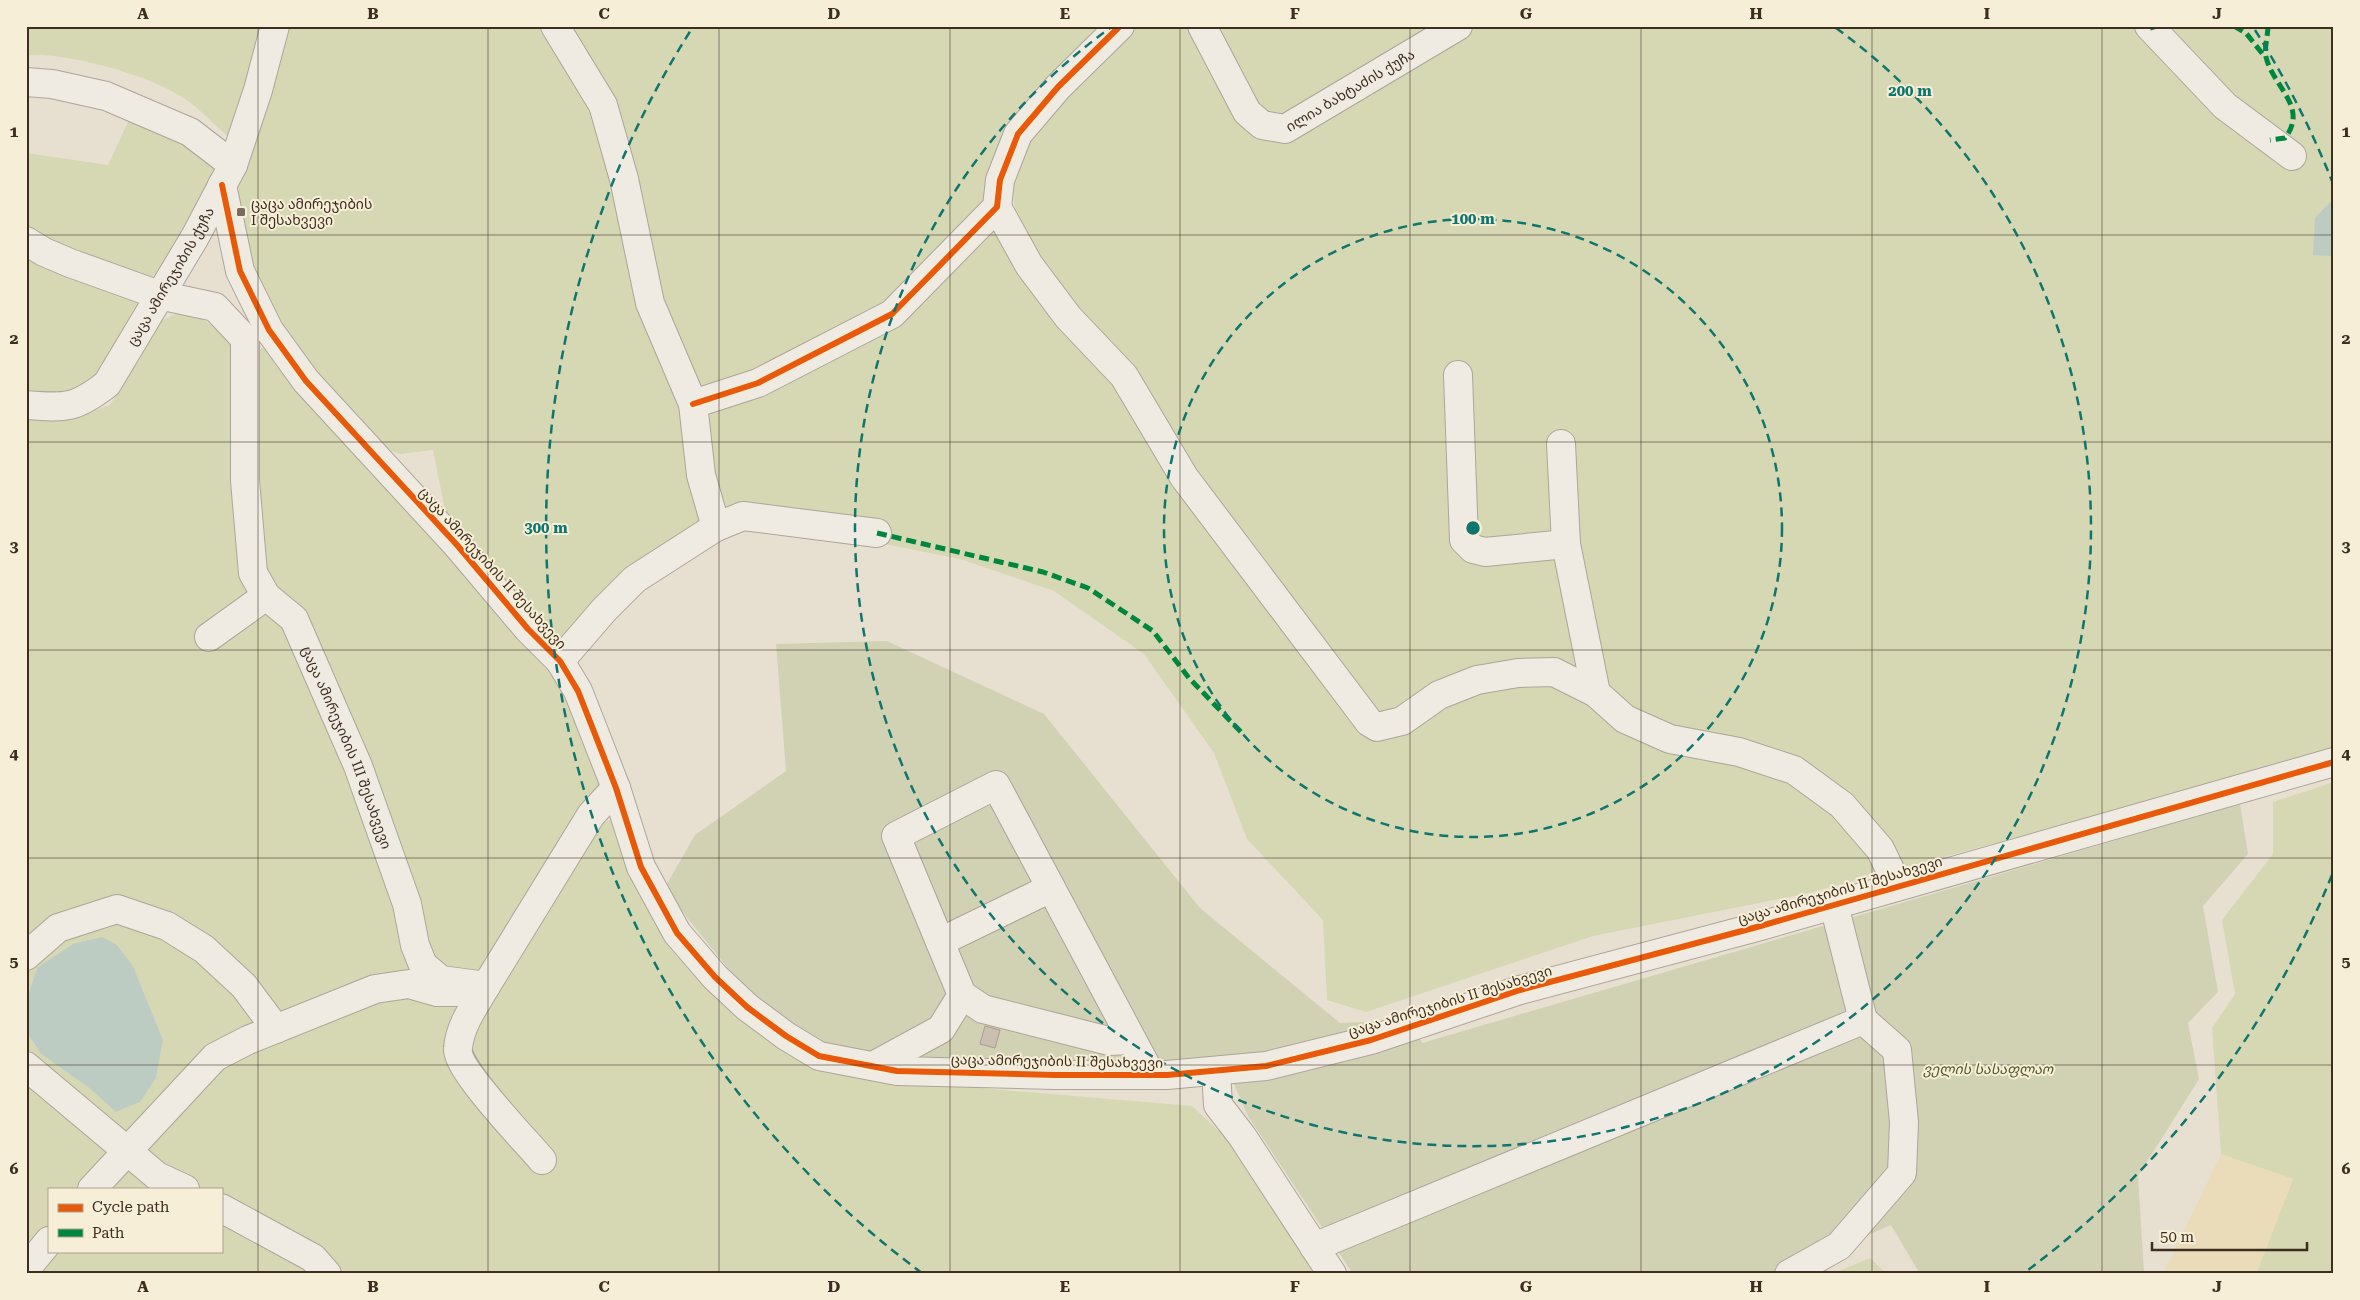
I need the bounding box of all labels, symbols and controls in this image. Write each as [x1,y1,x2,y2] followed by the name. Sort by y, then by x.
[137,4,149,23] text: A
[367,4,379,23] text: B
[598,4,610,23] text: C
[828,4,841,23] text: D
[1060,4,1070,23] text: E
[1290,4,1300,23] text: F
[1520,4,1533,23] text: G
[1749,4,1763,23] text: H
[1984,4,1990,23] text: I
[2212,4,2222,23] text: J
[1283,46,1417,135] street label: ილია ბახტაძის ქუჩა
[1888,82,1932,100] text: 200 m
[10,122,19,141] text: 1
[2342,122,2351,141] text: 1
[251,196,372,229] place label: ცაცა ამირეჯიბის I შესახვევი
[124,204,217,349] street label: ცაცა ამირეჯიბის ქუჩა
[235,206,247,218] marker: ცაცა ამირეჯიბის I შესახვევი
[1451,210,1495,228] text: 100 m
[10,329,19,348] text: 2
[2342,329,2351,348] text: 2
[415,484,570,653] street label: ცაცა ამირეჯიბის II შესახვევი
[524,519,568,537] text: 300 m
[1464,519,1482,537] centre of rings
[10,537,19,556] text: 3
[2342,537,2351,556] text: 3
[298,643,395,851] street label: ცაცა ამირეჯიბის III შესახვევი
[10,744,19,763] text: 4
[2342,744,2351,763] text: 4
[1736,853,1944,928] street label: ცაცა ამირეჯიბის II შესახვევი
[10,952,19,971] text: 5
[2342,952,2351,971] text: 5
[1346,962,1554,1041] street label: ცაცა ამირეჯიბის II შესახვევი
[951,1051,1163,1072] street label: ცაცა ამირეჯიბის II შესახვევი
[1923,1061,2054,1078] park label: ველის სასაფლაო
[10,1159,19,1178] text: 6
[2342,1159,2351,1178] text: 6
[48,1188,222,1252] legend
[92,1198,170,1216] text: Cycle path
[2152,1220,2308,1252] scale bar
[92,1224,125,1242] text: Path
[2160,1228,2195,1246] text: 50 m
[137,1277,149,1296] text: A
[367,1277,379,1296] text: B
[598,1277,610,1296] text: C
[828,1277,841,1296] text: D
[1060,1277,1070,1296] text: E
[1290,1277,1300,1296] text: F
[1520,1277,1533,1296] text: G
[1749,1277,1763,1296] text: H
[1984,1277,1990,1296] text: I
[2212,1277,2222,1296] text: J

